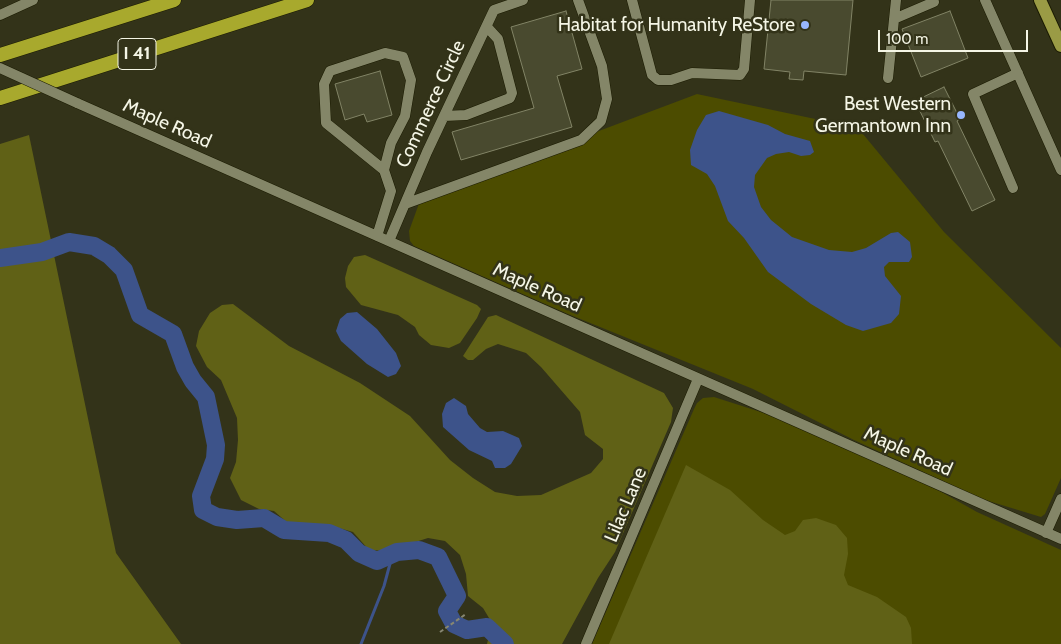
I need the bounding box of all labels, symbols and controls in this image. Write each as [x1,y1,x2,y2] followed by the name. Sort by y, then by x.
[558,14,795,36] place label: Habitat for Humanity ReStore
[799,19,811,31] marker: Habitat for Humanity ReStore
[881,20,1031,52] scale bar
[886,30,928,48] text: 100 m
[392,37,470,171] street label: Commerce Circle
[118,39,156,70] road number: I 41
[815,93,951,137] place label: Best Western Germantown Inn
[119,94,215,154] street label: Maple Road
[955,109,967,121] marker: Best Western Germantown Inn
[489,258,585,318] street label: Maple Road
[860,422,956,482] street label: Maple Road
[600,464,652,546] street label: Lilac Lane

